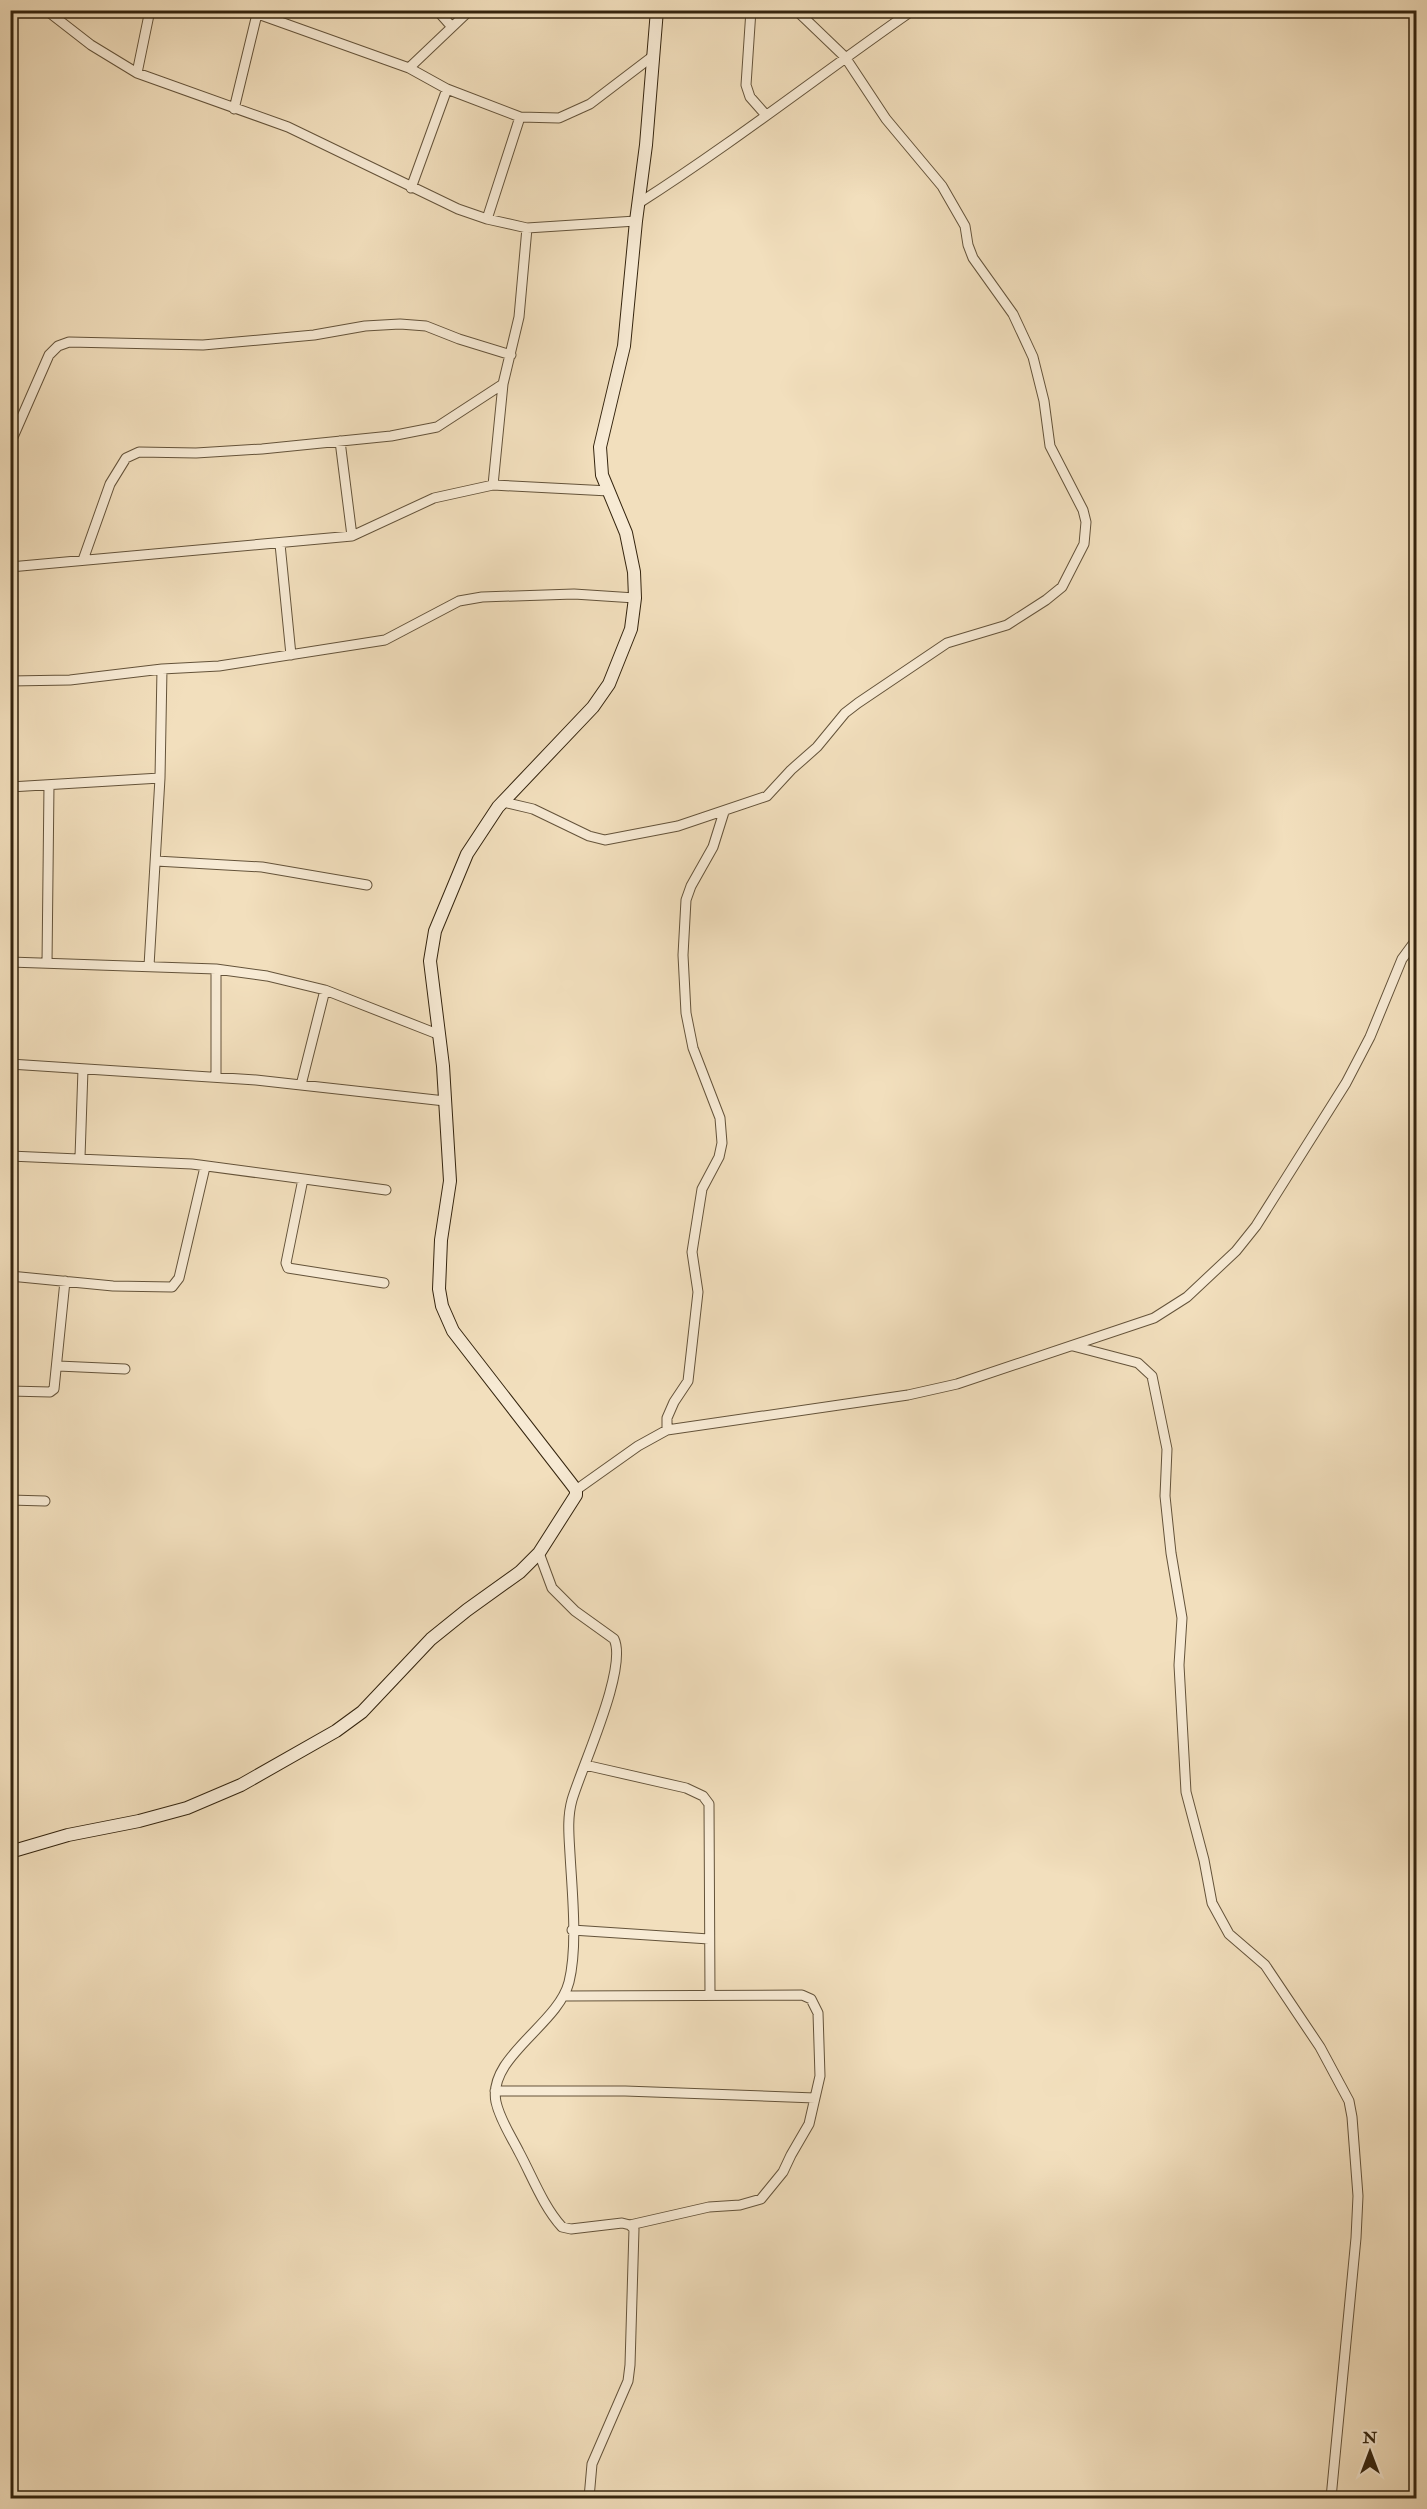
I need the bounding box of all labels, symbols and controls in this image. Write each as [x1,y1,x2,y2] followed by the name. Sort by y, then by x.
[1340,2422,1400,2482] north arrow
[1362,2428,1378,2448] text: N

